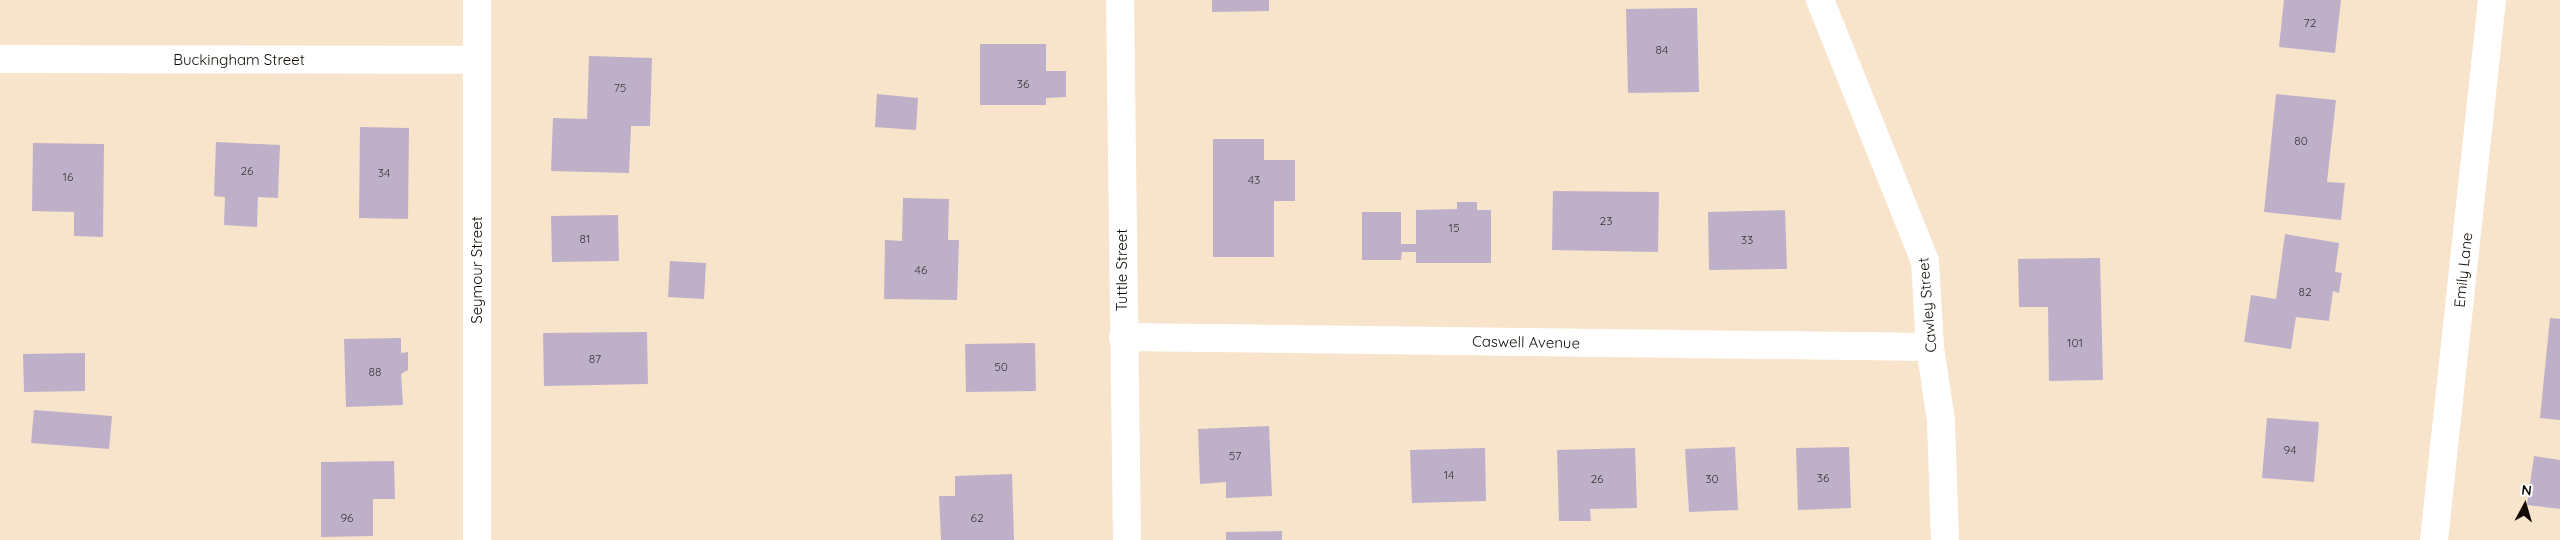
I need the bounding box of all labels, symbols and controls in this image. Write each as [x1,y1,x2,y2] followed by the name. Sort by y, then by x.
[2304,16,2316,30] house number: 72
[1656,43,1668,57] house number: 84
[173,51,305,69] street label: Buckingham Street
[1017,77,1029,91] house number: 36
[614,81,626,95] house number: 75
[2294,134,2308,148] house number: 80
[240,164,254,178] house number: 26
[378,166,390,180] house number: 34
[63,170,73,184] house number: 16
[1248,173,1260,187] house number: 43
[1600,214,1612,228] house number: 23
[468,216,486,324] street label: Seymour Street
[1449,221,1459,235] house number: 15
[1113,229,1131,311] street label: Tuttle Street
[580,232,590,246] house number: 81
[2450,232,2476,308] street label: Emily Lane
[1741,233,1753,247] house number: 33
[1914,257,1940,353] street label: Cawley Street
[915,263,927,277] house number: 46
[2298,285,2312,299] house number: 82
[1472,332,1580,352] street label: Caswell Avenue
[2067,336,2083,350] house number: 101
[589,352,601,366] house number: 87
[994,360,1008,374] house number: 50
[369,365,381,379] house number: 88
[2283,443,2297,457] house number: 94
[1229,449,1241,463] house number: 57
[1444,468,1454,482] house number: 14
[1817,471,1829,485] house number: 36
[1590,472,1604,486] house number: 26
[1705,472,1719,486] house number: 30
[2500,480,2550,530] north arrow
[2520,481,2533,500] text: N
[340,511,354,525] house number: 96
[970,511,984,525] house number: 62

